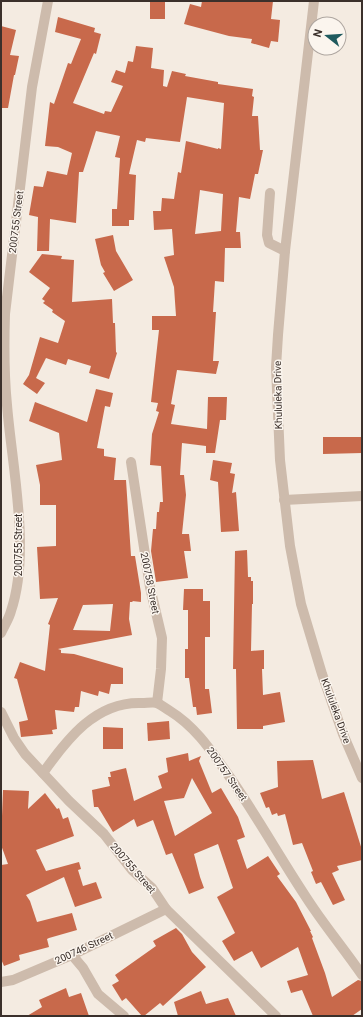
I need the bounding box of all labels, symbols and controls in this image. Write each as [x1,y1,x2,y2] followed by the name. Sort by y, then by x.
[307,16,347,56] north arrow
[311,27,325,39] text: N
[7,190,25,254] street label: 200755 Street
[272,361,284,429] street label: Khululeka Drive
[13,514,24,576] street label: 200755 Street
[139,551,161,615] street label: 200758 Street
[319,677,353,745] street label: Khululeka Drive
[205,745,249,803] street label: 200757 Street
[108,841,158,895] street label: 200755 Street
[53,930,115,966] street label: 200746 Street

